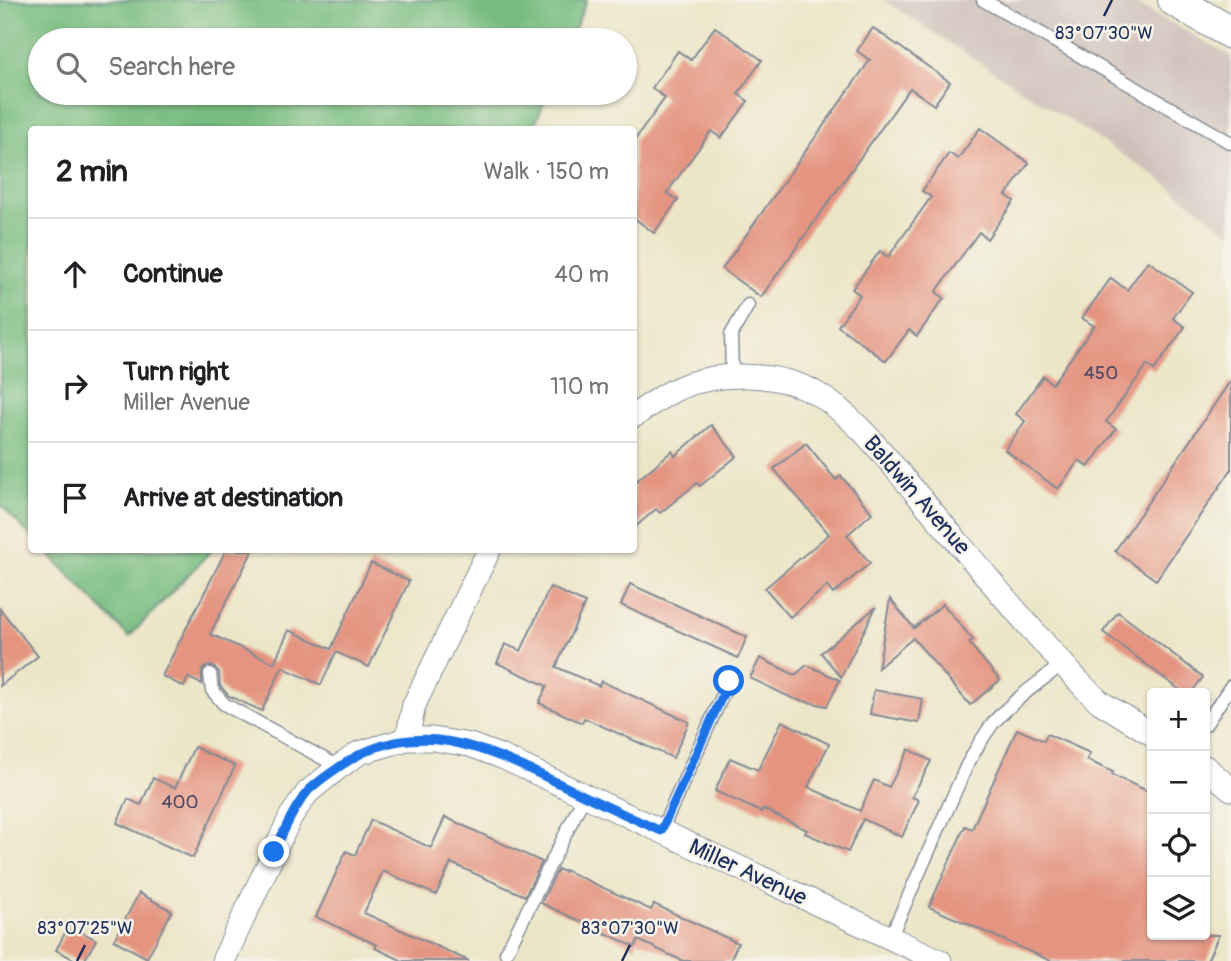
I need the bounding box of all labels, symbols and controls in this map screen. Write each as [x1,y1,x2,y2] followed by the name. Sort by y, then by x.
[1055,22,1153,45] text: 83°07'30"W
[28,28,637,105] search box
[52,48,90,86] icon: search
[108,51,235,83] text: Search here
[56,153,128,190] text: 2 min
[484,157,609,186] text: Walk · 150 m
[56,255,94,293] icon: ahead
[123,258,223,290] text: Continue
[555,260,609,289] text: 40 m
[123,356,229,388] text: Turn right
[1084,361,1118,385] house number: 450
[56,367,94,405] icon: right
[550,372,609,401] text: 110 m
[123,388,250,417] text: Miller Avenue
[857,429,977,561] street label: Baldwin Avenue
[56,479,94,517] icon: arrive
[123,482,343,514] text: Arrive at destination
[713,665,744,696] route start
[1147,688,1210,940] map controls
[1147,688,1210,751] button: +
[1147,751,1210,814] button: −
[162,790,198,814] house number: 400
[1147,814,1210,877] button: locate
[684,832,812,912] street label: Miller Avenue
[258,836,289,867] route end
[1147,877,1210,940] button: layers
[38,917,132,940] text: 83°07'25"W
[581,917,679,940] text: 83°07'30"W

